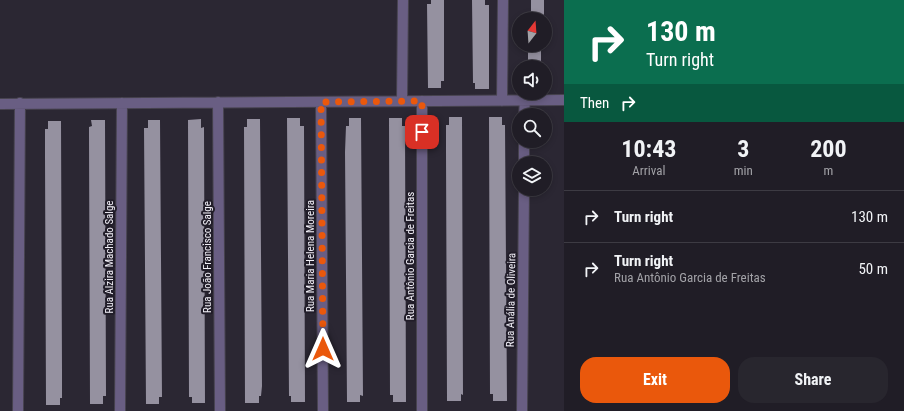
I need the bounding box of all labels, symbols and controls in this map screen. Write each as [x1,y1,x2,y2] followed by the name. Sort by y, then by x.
[512,12,552,52] north arrow
[512,12,552,196] map controls
[646,15,716,48] text: 130 m
[580,16,632,68] icon: right
[646,49,714,70] text: Turn right
[512,60,552,100] button: sound
[617,92,639,114] icon: right
[580,94,609,112] text: Then
[512,108,552,148] button: search
[405,115,439,149] pin
[411,121,433,143] icon: arrive
[621,135,676,163] text: 10:43
[737,135,749,163] text: 3
[810,135,847,163] text: 200
[512,156,552,196] button: layers
[632,163,665,178] text: Arrival
[734,163,753,178] text: min
[824,163,833,178] text: m
[404,192,417,320] street label: Rua Antônio Garcia de Freitas
[304,200,317,312] street label: Rua Maria Helena Moreira
[103,201,116,313] street label: Rua Alzira Machado Salge
[201,201,214,313] street label: Rua João Francisco Salge
[580,206,602,228] icon: right
[614,208,673,226] text: Turn right
[851,208,888,226] text: 130 m
[614,252,673,270] text: Turn right
[504,253,518,347] street label: Rua Anália de Oliveira
[580,258,602,280] icon: right
[858,260,888,278] text: 50 m
[614,270,766,285] text: Rua Antônio Garcia de Freitas
[302,328,344,370] position arrow
[580,357,730,403] button: Exit
[738,357,888,403] button: Share

